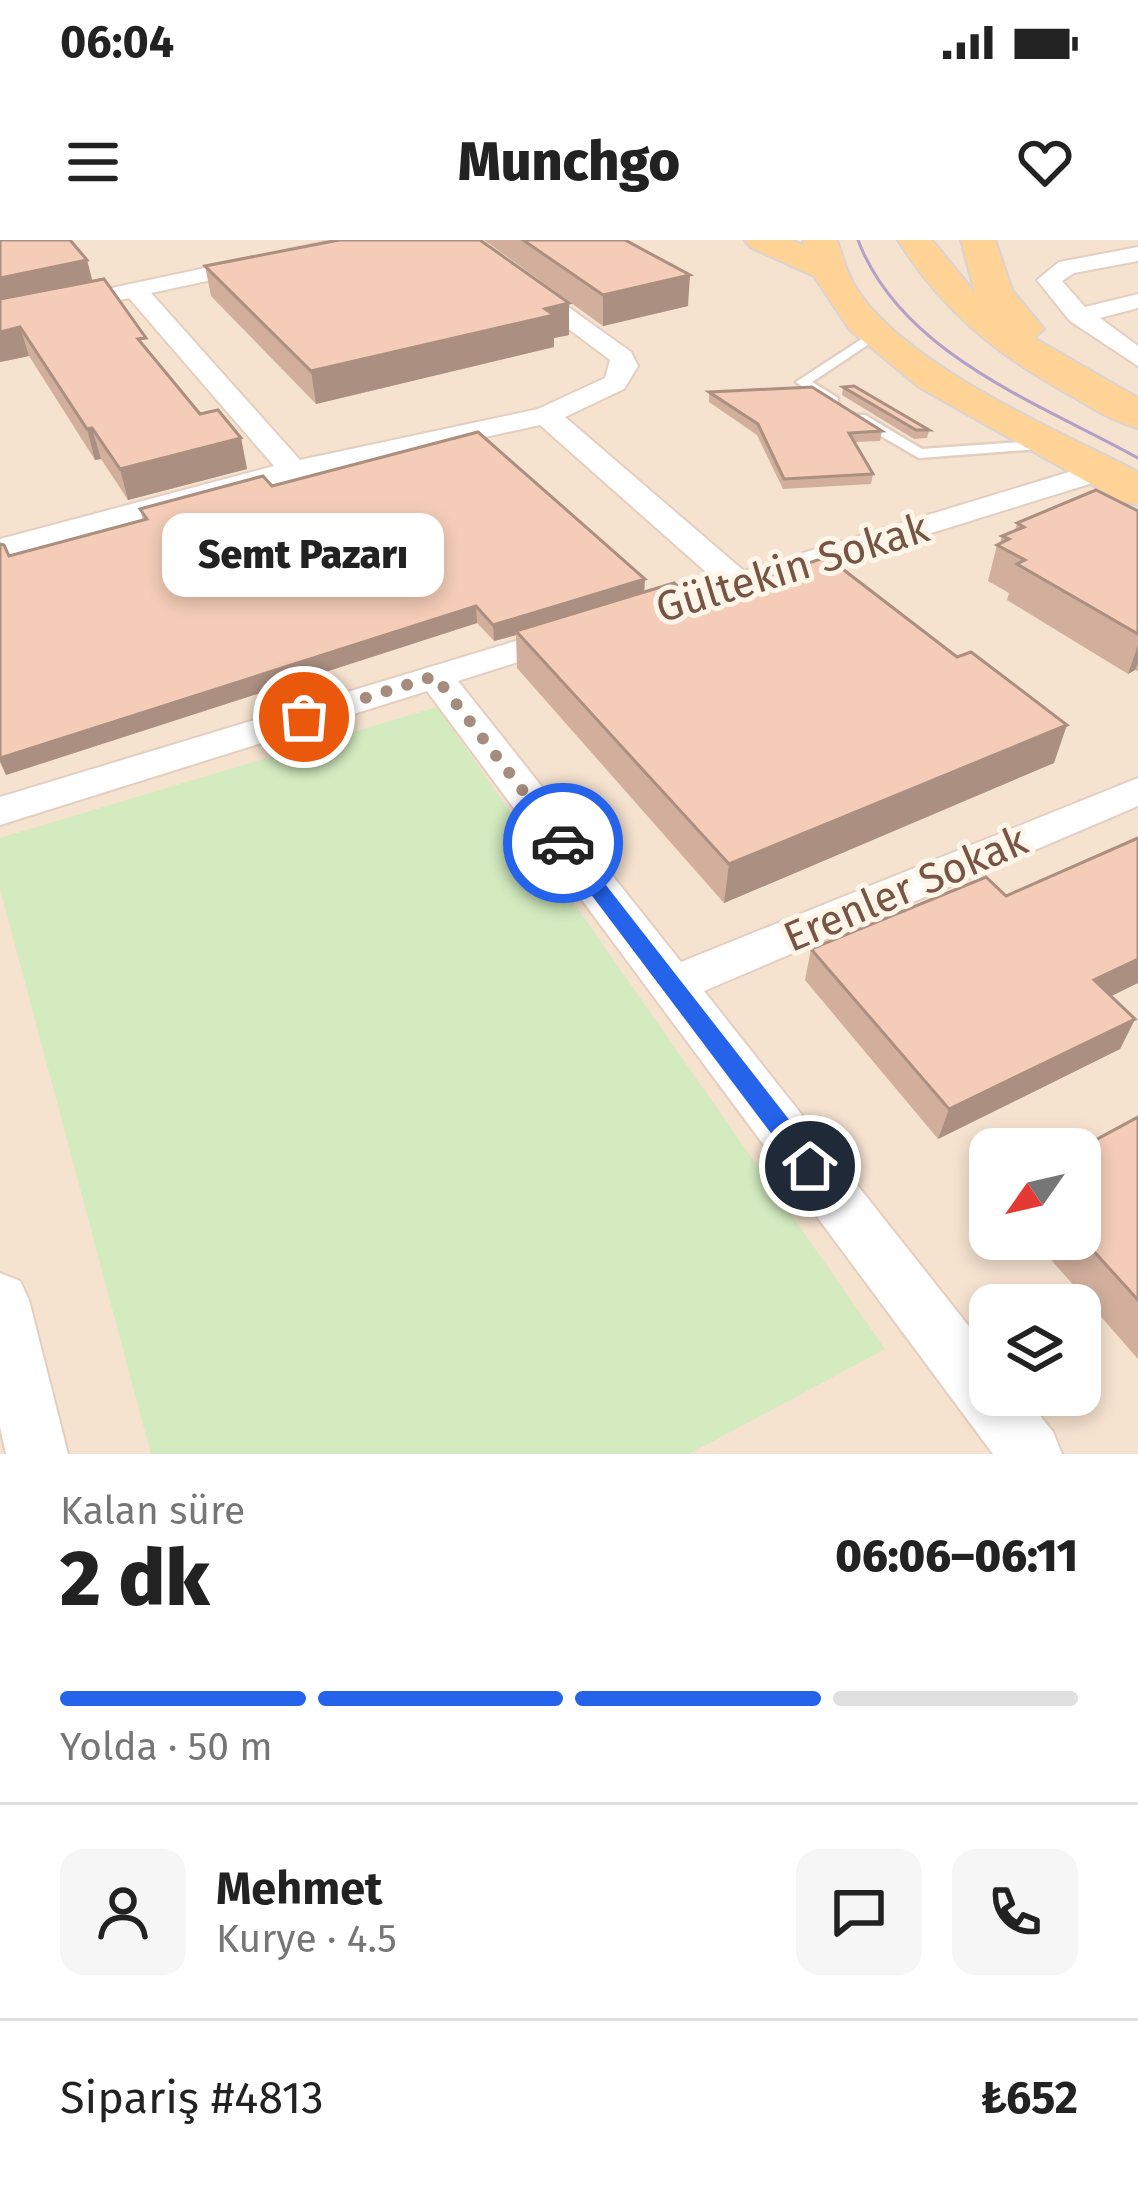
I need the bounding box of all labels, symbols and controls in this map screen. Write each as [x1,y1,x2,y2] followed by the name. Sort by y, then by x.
[60,15,174,69] text: 06:04
[60,129,126,195] icon: menu
[1012,129,1078,195] icon: heart
[458,130,680,194] text: Munchgo
[650,503,935,633] street label: Gültekin Sokak
[163,513,445,597] callout: Semt Pazarı
[198,532,408,578] text: Semt Pazarı
[253,666,355,768] pin
[271,684,337,750] icon: bag
[503,783,623,903] courier
[530,810,596,876] icon: car
[776,815,1035,963] street label: Erenler Sokak
[759,1115,861,1217] pin
[969,1128,1101,1260] north arrow
[969,1128,1101,1416] map controls
[777,1133,843,1199] icon: home
[969,1284,1101,1416] button: layers
[60,1488,245,1534] text: Kalan süre
[835,1529,1078,1583] text: 06:06–06:11
[60,1532,209,1626] text: 2 dk
[60,1724,273,1770] text: Yolda · 50 m
[60,1849,186,1975] button: person
[796,1849,922,1975] button: chat
[952,1849,1078,1975] button: phone
[216,1862,382,1916] text: Mehmet
[216,1916,397,1962] text: Kurye · 4.5
[60,2071,324,2125] text: Sipariş #4813
[981,2071,1078,2125] text: ₺652

